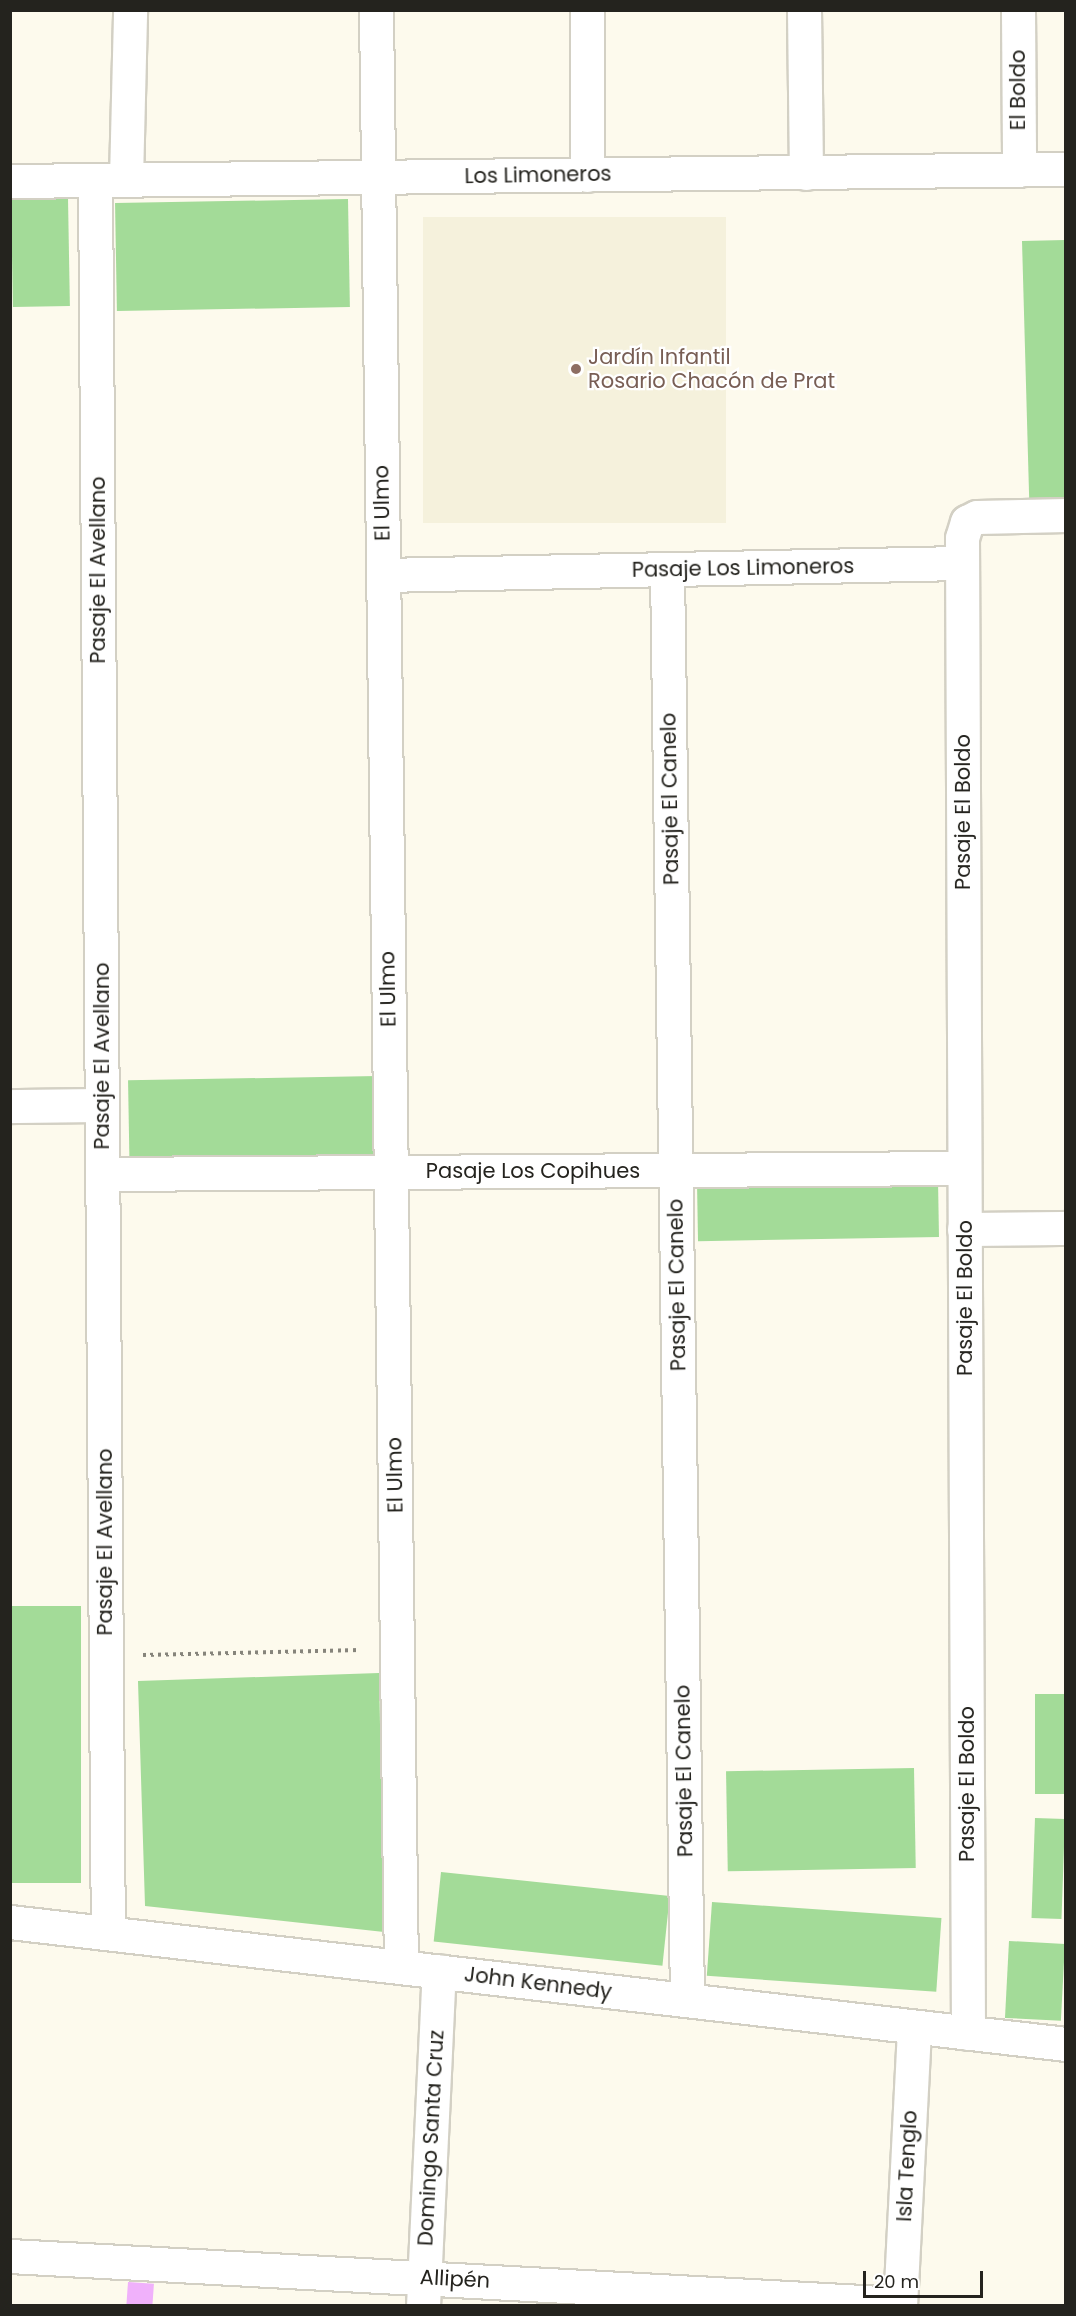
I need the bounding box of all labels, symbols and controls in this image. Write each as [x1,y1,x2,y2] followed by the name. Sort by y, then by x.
[1005,50,1031,130] street label: El Boldo
[464,161,612,189] street label: Los Limoneros
[588,344,835,394] place label: Jardín Infantil Rosario Chacón de Prat
[569,362,583,376] marker: Jardín Infantil Rosario Chacón de Prat
[369,465,395,541] street label: El Ulmo
[85,476,111,664] street label: Pasaje El Avellano
[632,553,854,583] street label: Pasaje Los Limoneros
[656,713,684,885] street label: Pasaje El Canelo
[950,734,976,890] street label: Pasaje El Boldo
[375,951,401,1027] street label: El Ulmo
[89,962,115,1150] street label: Pasaje El Avellano
[426,1158,640,1184] street label: Pasaje Los Copihues
[663,1199,691,1371] street label: Pasaje El Canelo
[952,1220,978,1376] street label: Pasaje El Boldo
[382,1437,408,1513] street label: El Ulmo
[92,1448,118,1636] street label: Pasaje El Avellano
[670,1685,698,1857] street label: Pasaje El Canelo
[954,1706,980,1862] street label: Pasaje El Boldo
[463,1961,613,2005] street label: John Kennedy
[413,2029,449,2247] street label: Domingo Santa Cruz
[891,2110,923,2222] street label: Isla Tenglo
[866,2259,986,2297] scale bar
[419,2265,491,2293] street label: Allipén
[874,2269,919,2294] text: 20 m

